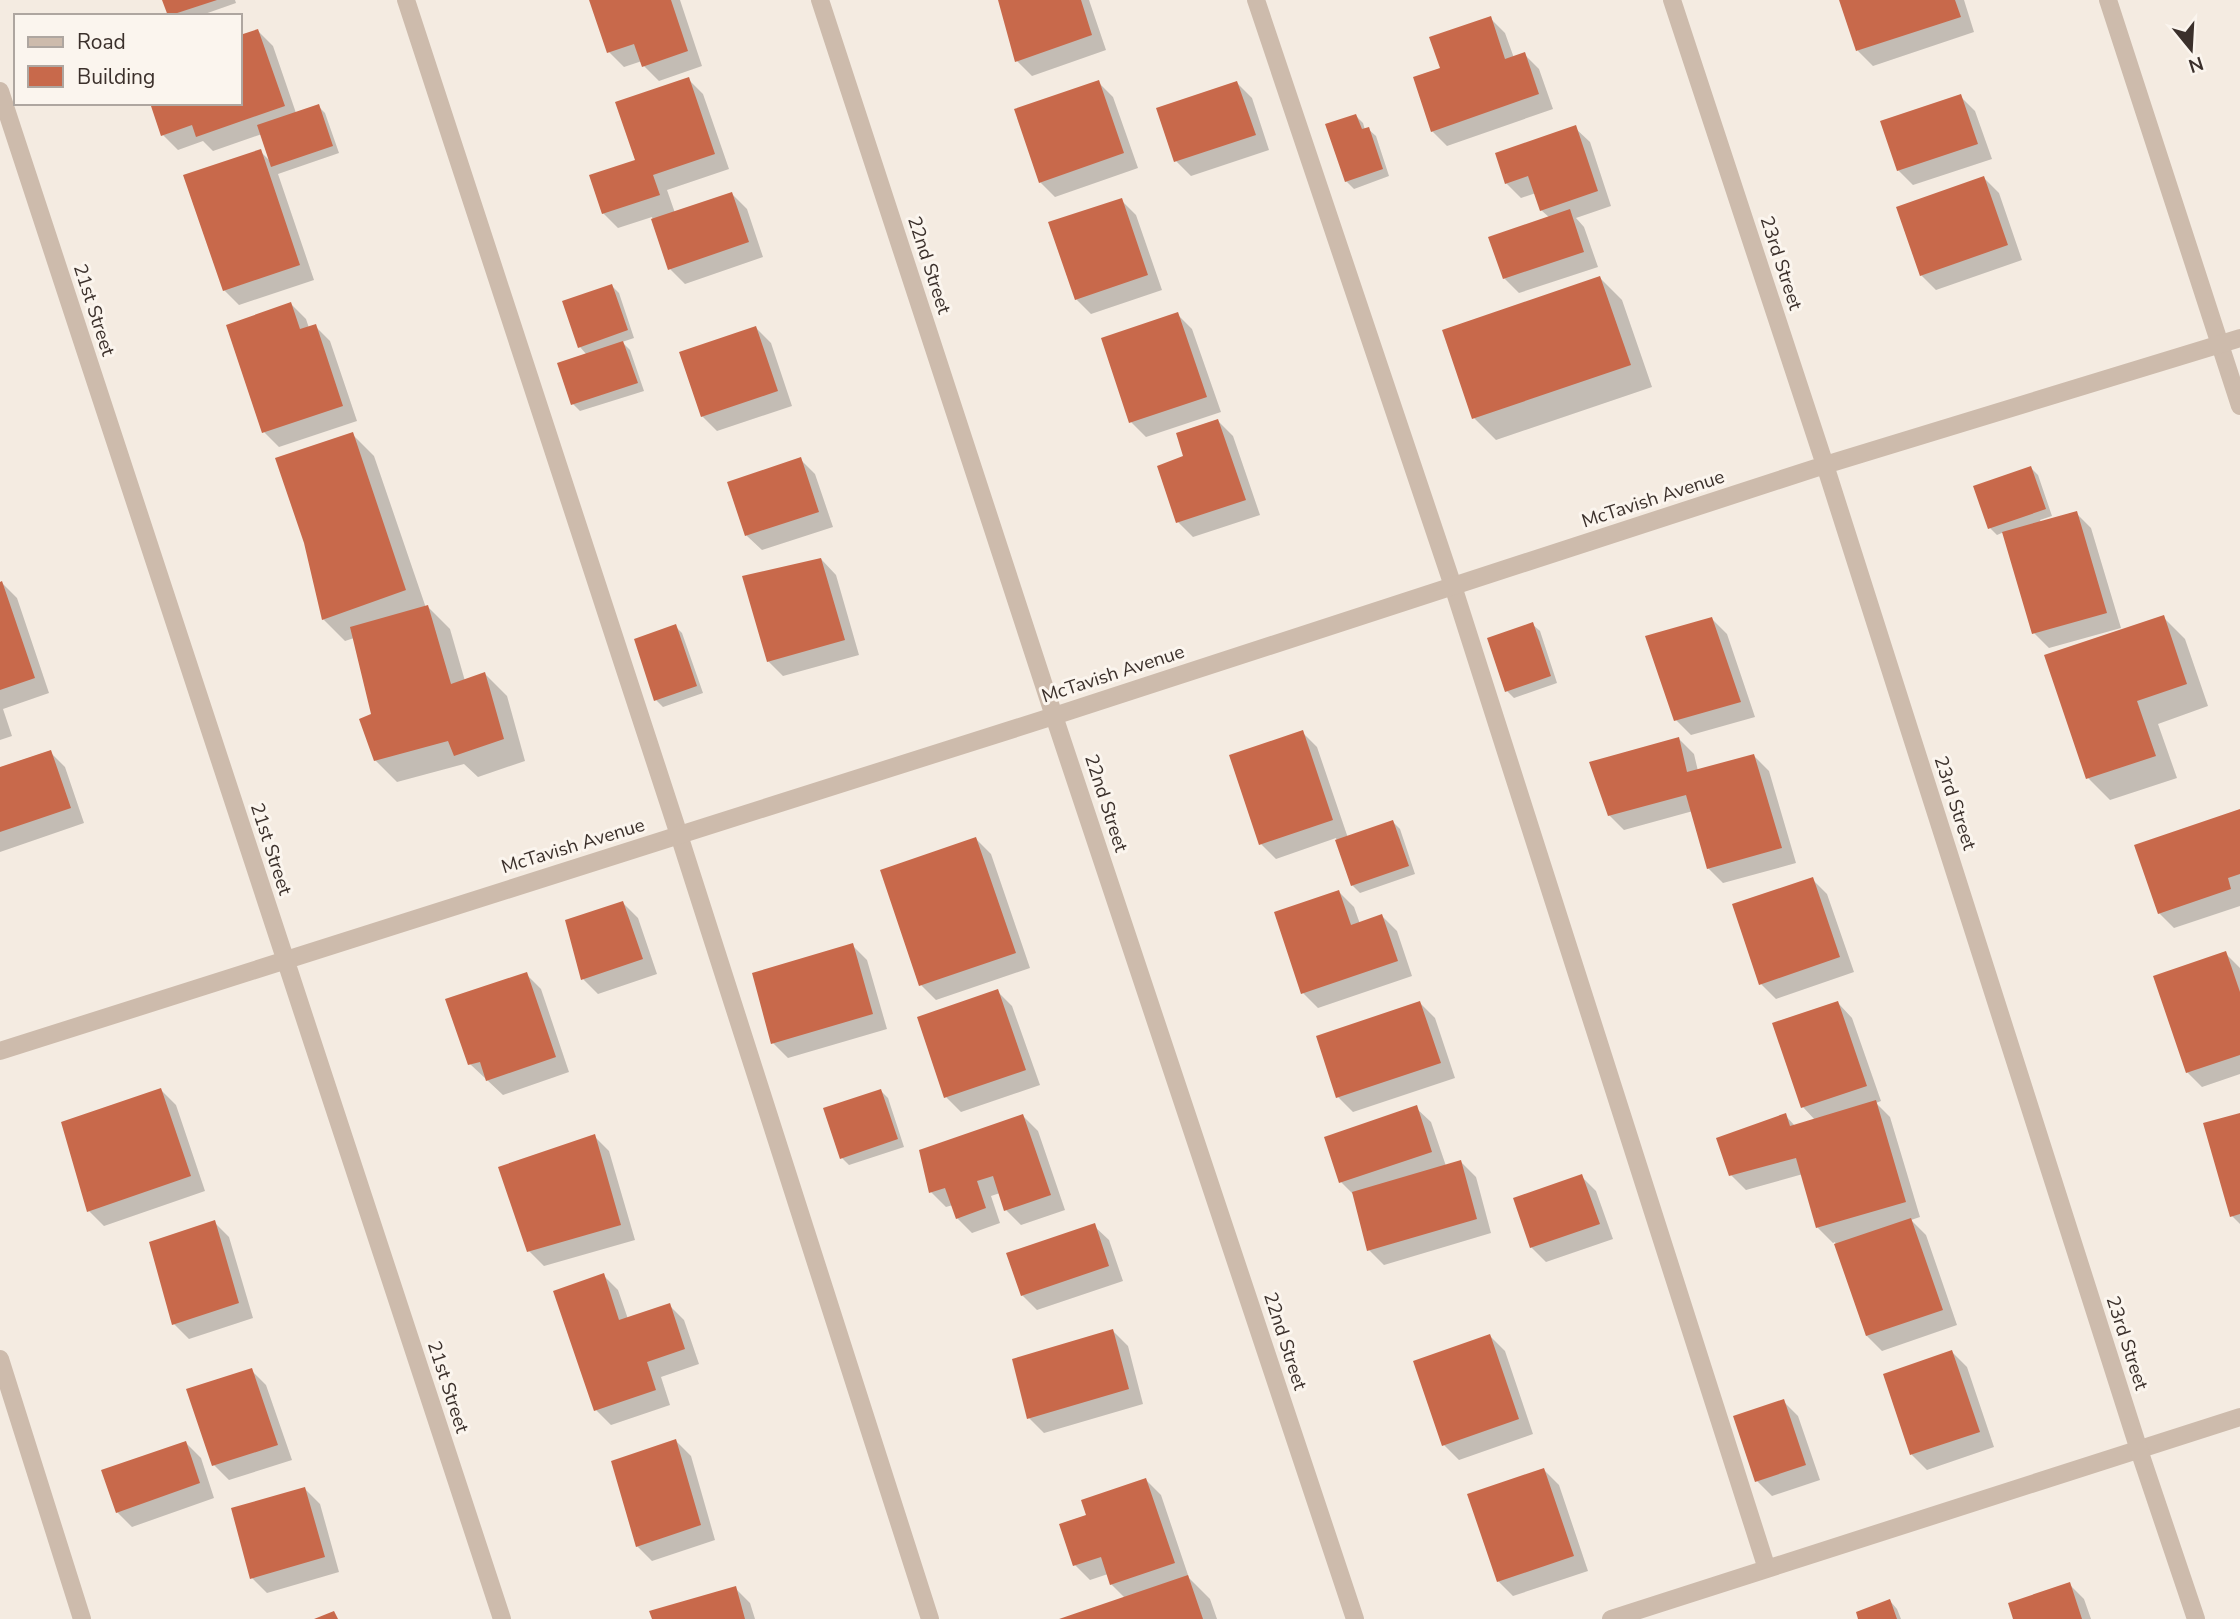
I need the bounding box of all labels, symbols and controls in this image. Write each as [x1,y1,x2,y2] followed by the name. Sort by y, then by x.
[14,14,242,105] legend
[2156,14,2226,84] north arrow
[77,28,126,56] text: Road
[2185,50,2207,79] text: N
[77,63,155,91] text: Building
[901,213,957,318] street label: 22nd Street
[1754,213,1809,314] street label: 23rd Street
[67,261,121,360] street label: 21st Street
[1578,464,1728,534] street label: McTavish Avenue
[1038,639,1188,709] street label: McTavish Avenue
[1078,751,1134,856] street label: 22nd Street
[1928,753,1983,854] street label: 23rd Street
[244,800,298,899] street label: 21st Street
[498,812,648,880] street label: McTavish Avenue
[1257,1289,1313,1394] street label: 22nd Street
[2100,1293,2155,1394] street label: 23rd Street
[421,1338,475,1437] street label: 21st Street

